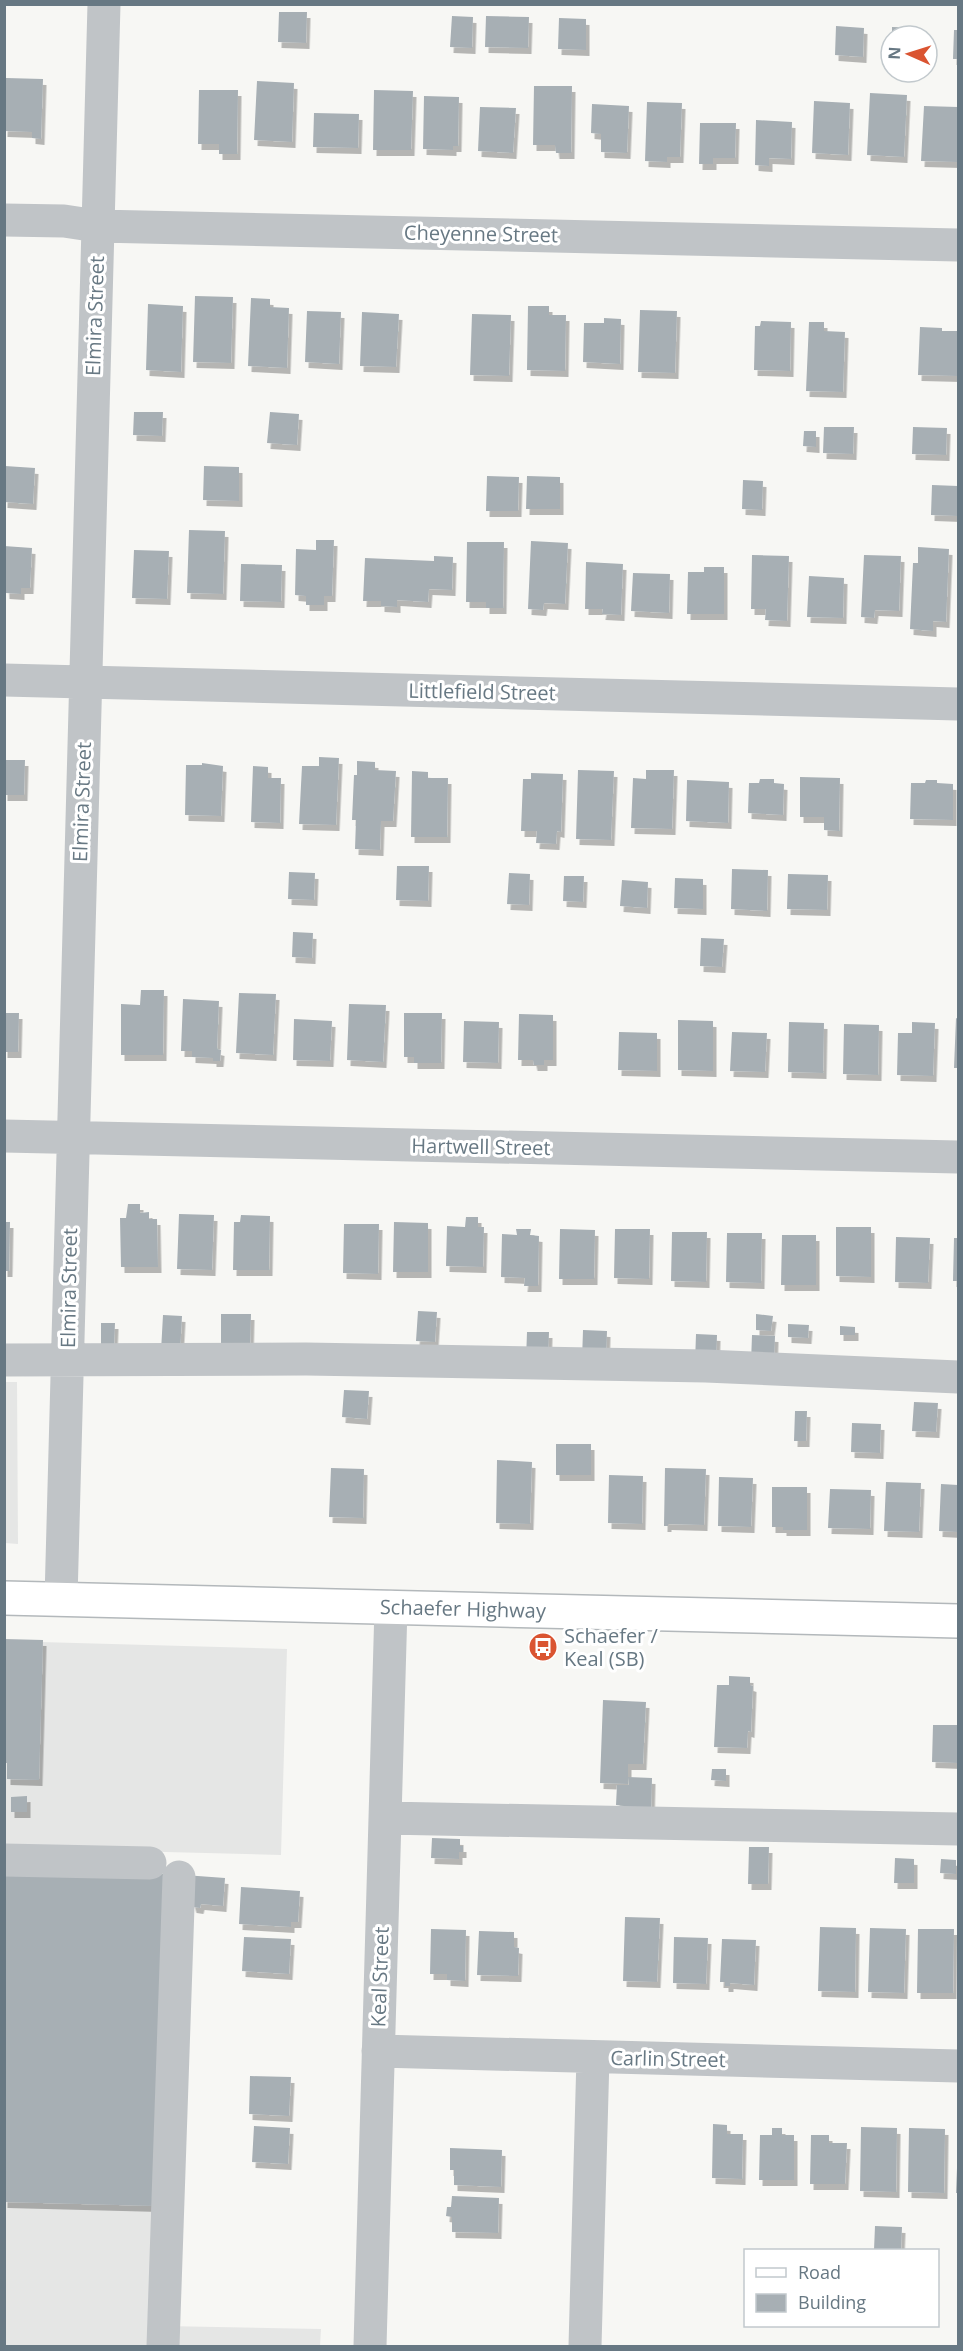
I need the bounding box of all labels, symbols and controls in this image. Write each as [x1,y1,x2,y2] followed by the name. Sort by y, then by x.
[879,24,939,84] north arrow
[883,46,905,60] text: N
[404,219,558,248] street label: Cheyenne Street
[79,256,110,376] street label: Elmira Street
[408,677,556,706] street label: Littlefield Street
[66,742,97,862] street label: Elmira Street
[411,1132,551,1161] street label: Hartwell Street
[54,1228,83,1348] street label: Elmira Street
[380,1593,547,1624] street label: Schaefer Highway
[564,1622,658,1672] place label: Schaefer / Keal (SB)
[527,1631,559,1663] bus stop icon: Schaefer / Keal (SB)
[364,1926,395,2028] street label: Keal Street
[610,2044,726,2073] street label: Carlin Street
[744,2249,939,2327] legend
[798,2260,841,2284] text: Road
[798,2290,866,2314] text: Building

